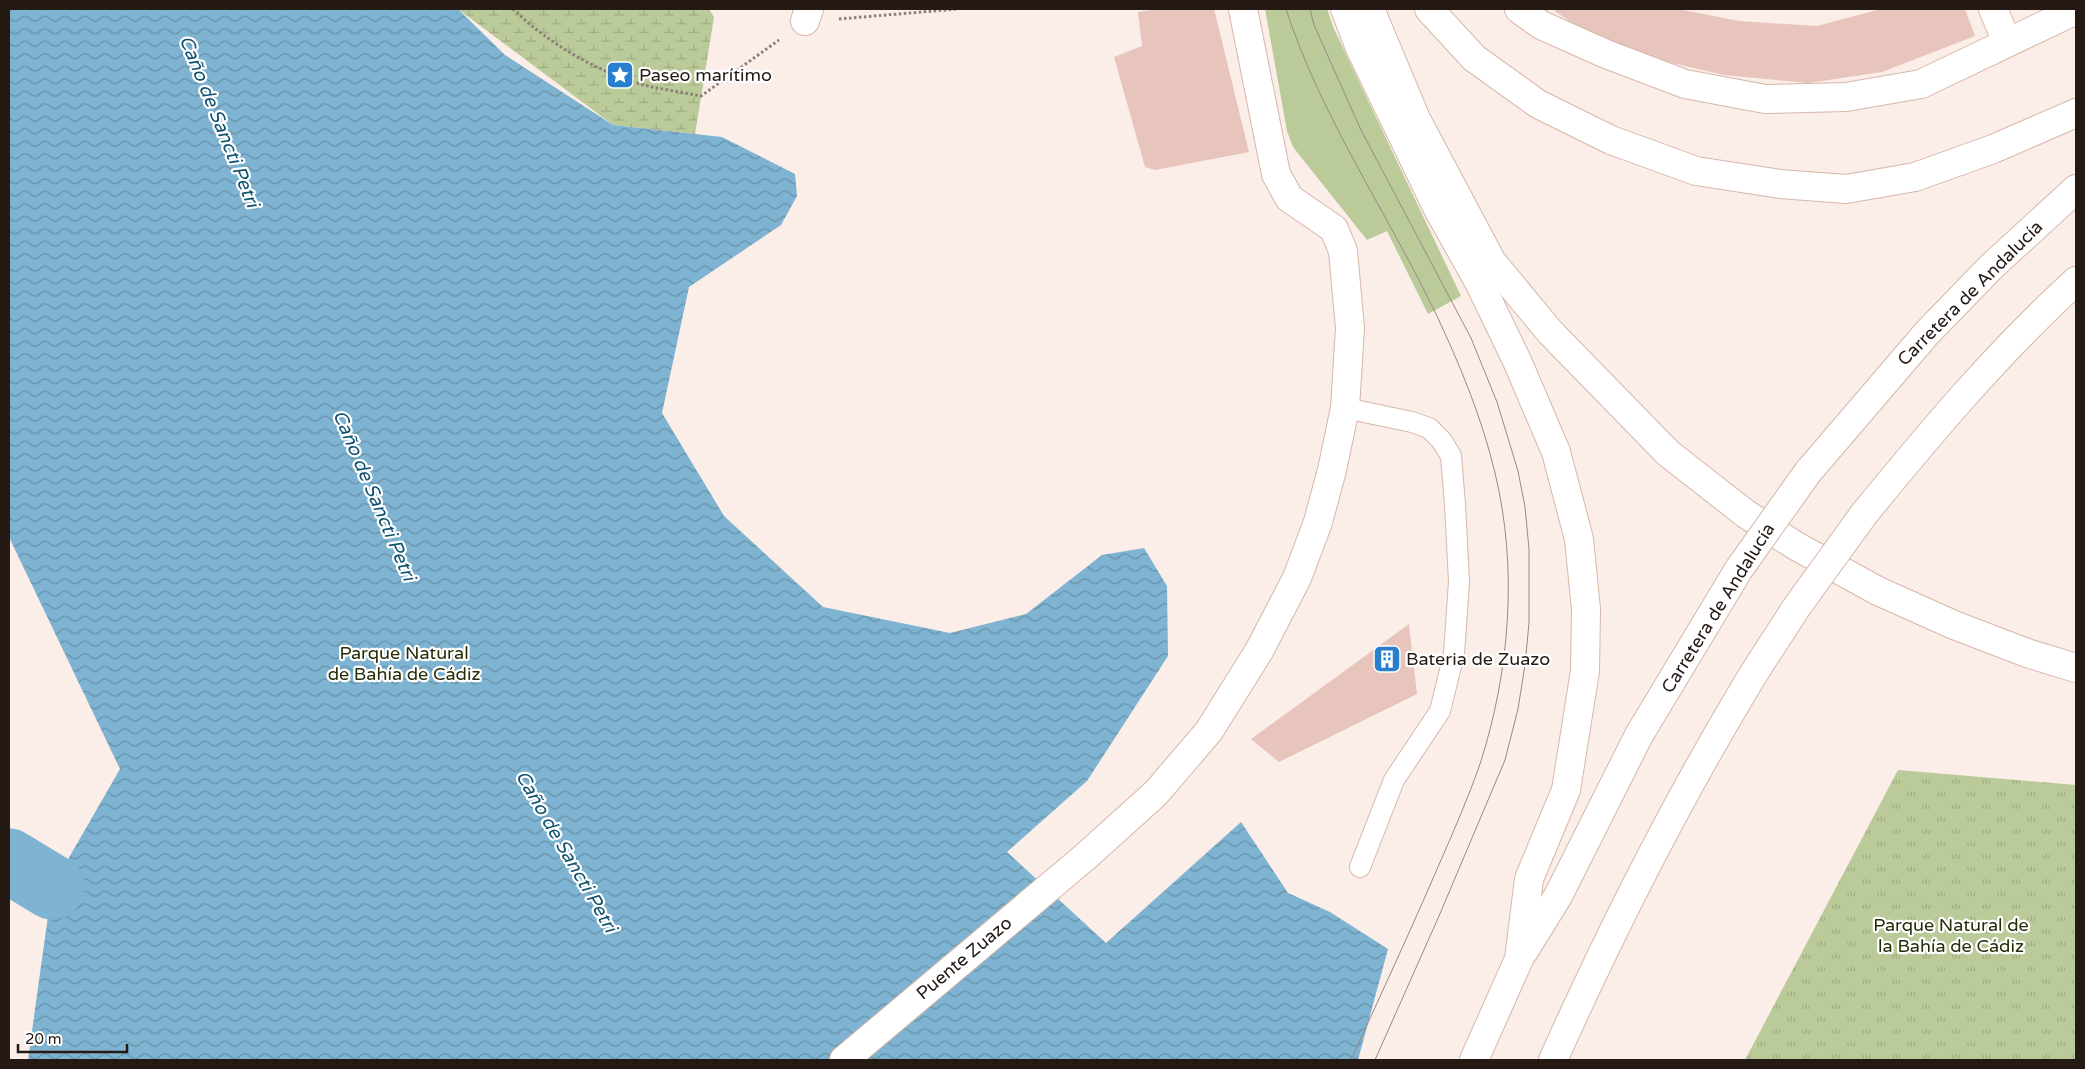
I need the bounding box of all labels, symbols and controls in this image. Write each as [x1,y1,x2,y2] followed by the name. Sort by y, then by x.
[175,32,264,213] water label: Caño de Sancti Petri
[605,60,635,90] place icon: Paseo marítimo
[639,64,772,86] place label: Paseo marítimo
[1893,216,2047,370] street label: Carretera de Andalucía
[328,407,421,586] water label: Caño de Sancti Petri
[1657,519,1779,697] street label: Carretera de Andalucía
[328,642,480,685] park label: Parque Natural de Bahía de Cádiz
[1372,644,1402,674] building icon: Bateria de Zuazo
[1406,648,1550,670] place label: Bateria de Zuazo
[511,767,623,938] water label: Caño de Sancti Petri
[912,912,1016,1004] street label: Puente Zuazo
[1873,914,2029,957] park label: Parque Natural de la Bahía de Cádiz
[18,1022,126,1054] scale bar
[25,1030,62,1048] text: 20 m

